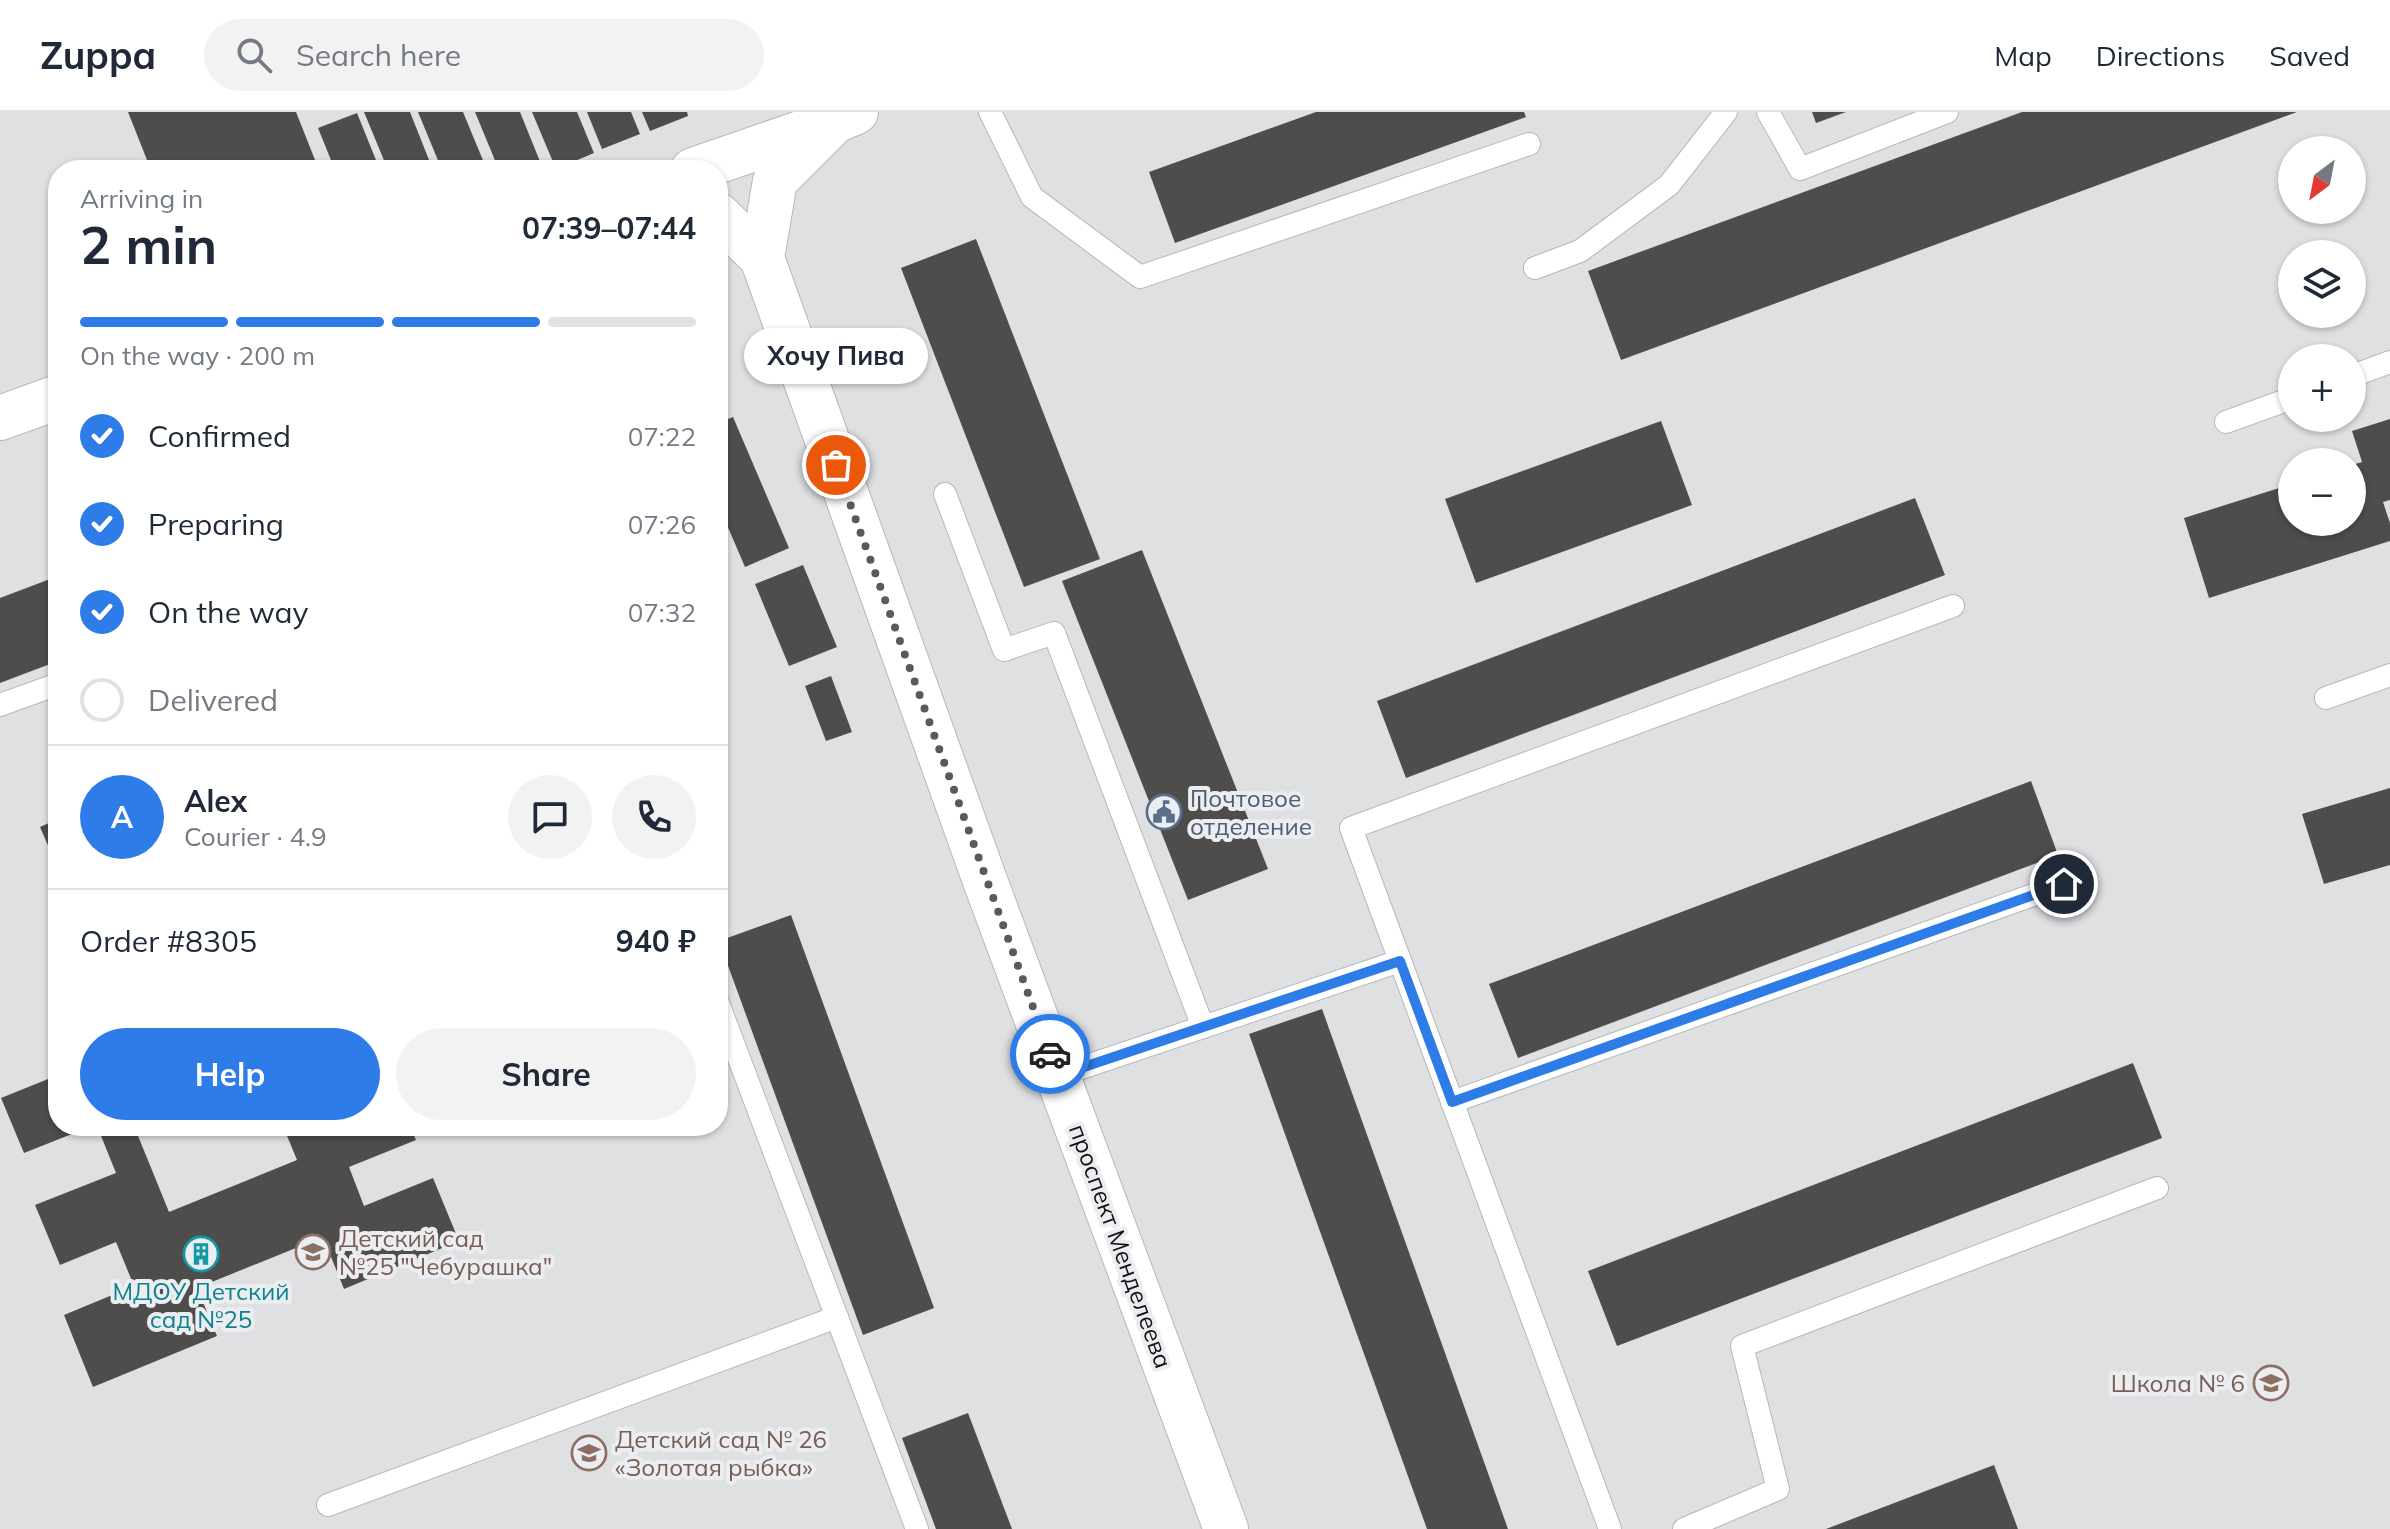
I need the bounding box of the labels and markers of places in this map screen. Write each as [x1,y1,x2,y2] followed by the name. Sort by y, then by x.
[744,329,928,385] callout: Хочу Пива
[802,431,870,499] pin
[1190,783,1312,841] place label: Почтовое отделение
[1145,793,1183,831] public building icon: Почтовое отделение
[2030,850,2098,918] pin
[339,1223,552,1281] place label: Детский сад №25 "Чебурашка"
[294,1233,332,1271] school or university icon: Детский сад №25 "Чебурашка"
[182,1235,220,1273] building icon: МДОУ Детский сад №25
[112,1276,290,1334] place label: МДОУ Детский сад №25
[2252,1364,2290,1402] school or university icon: Школа № 6
[2111,1368,2245,1398] place label: Школа № 6
[615,1424,827,1482] place label: Детский сад № 26 «Золотая рыбка»
[570,1434,608,1472] school or university icon: Детский сад № 26 «Золотая рыбка»

